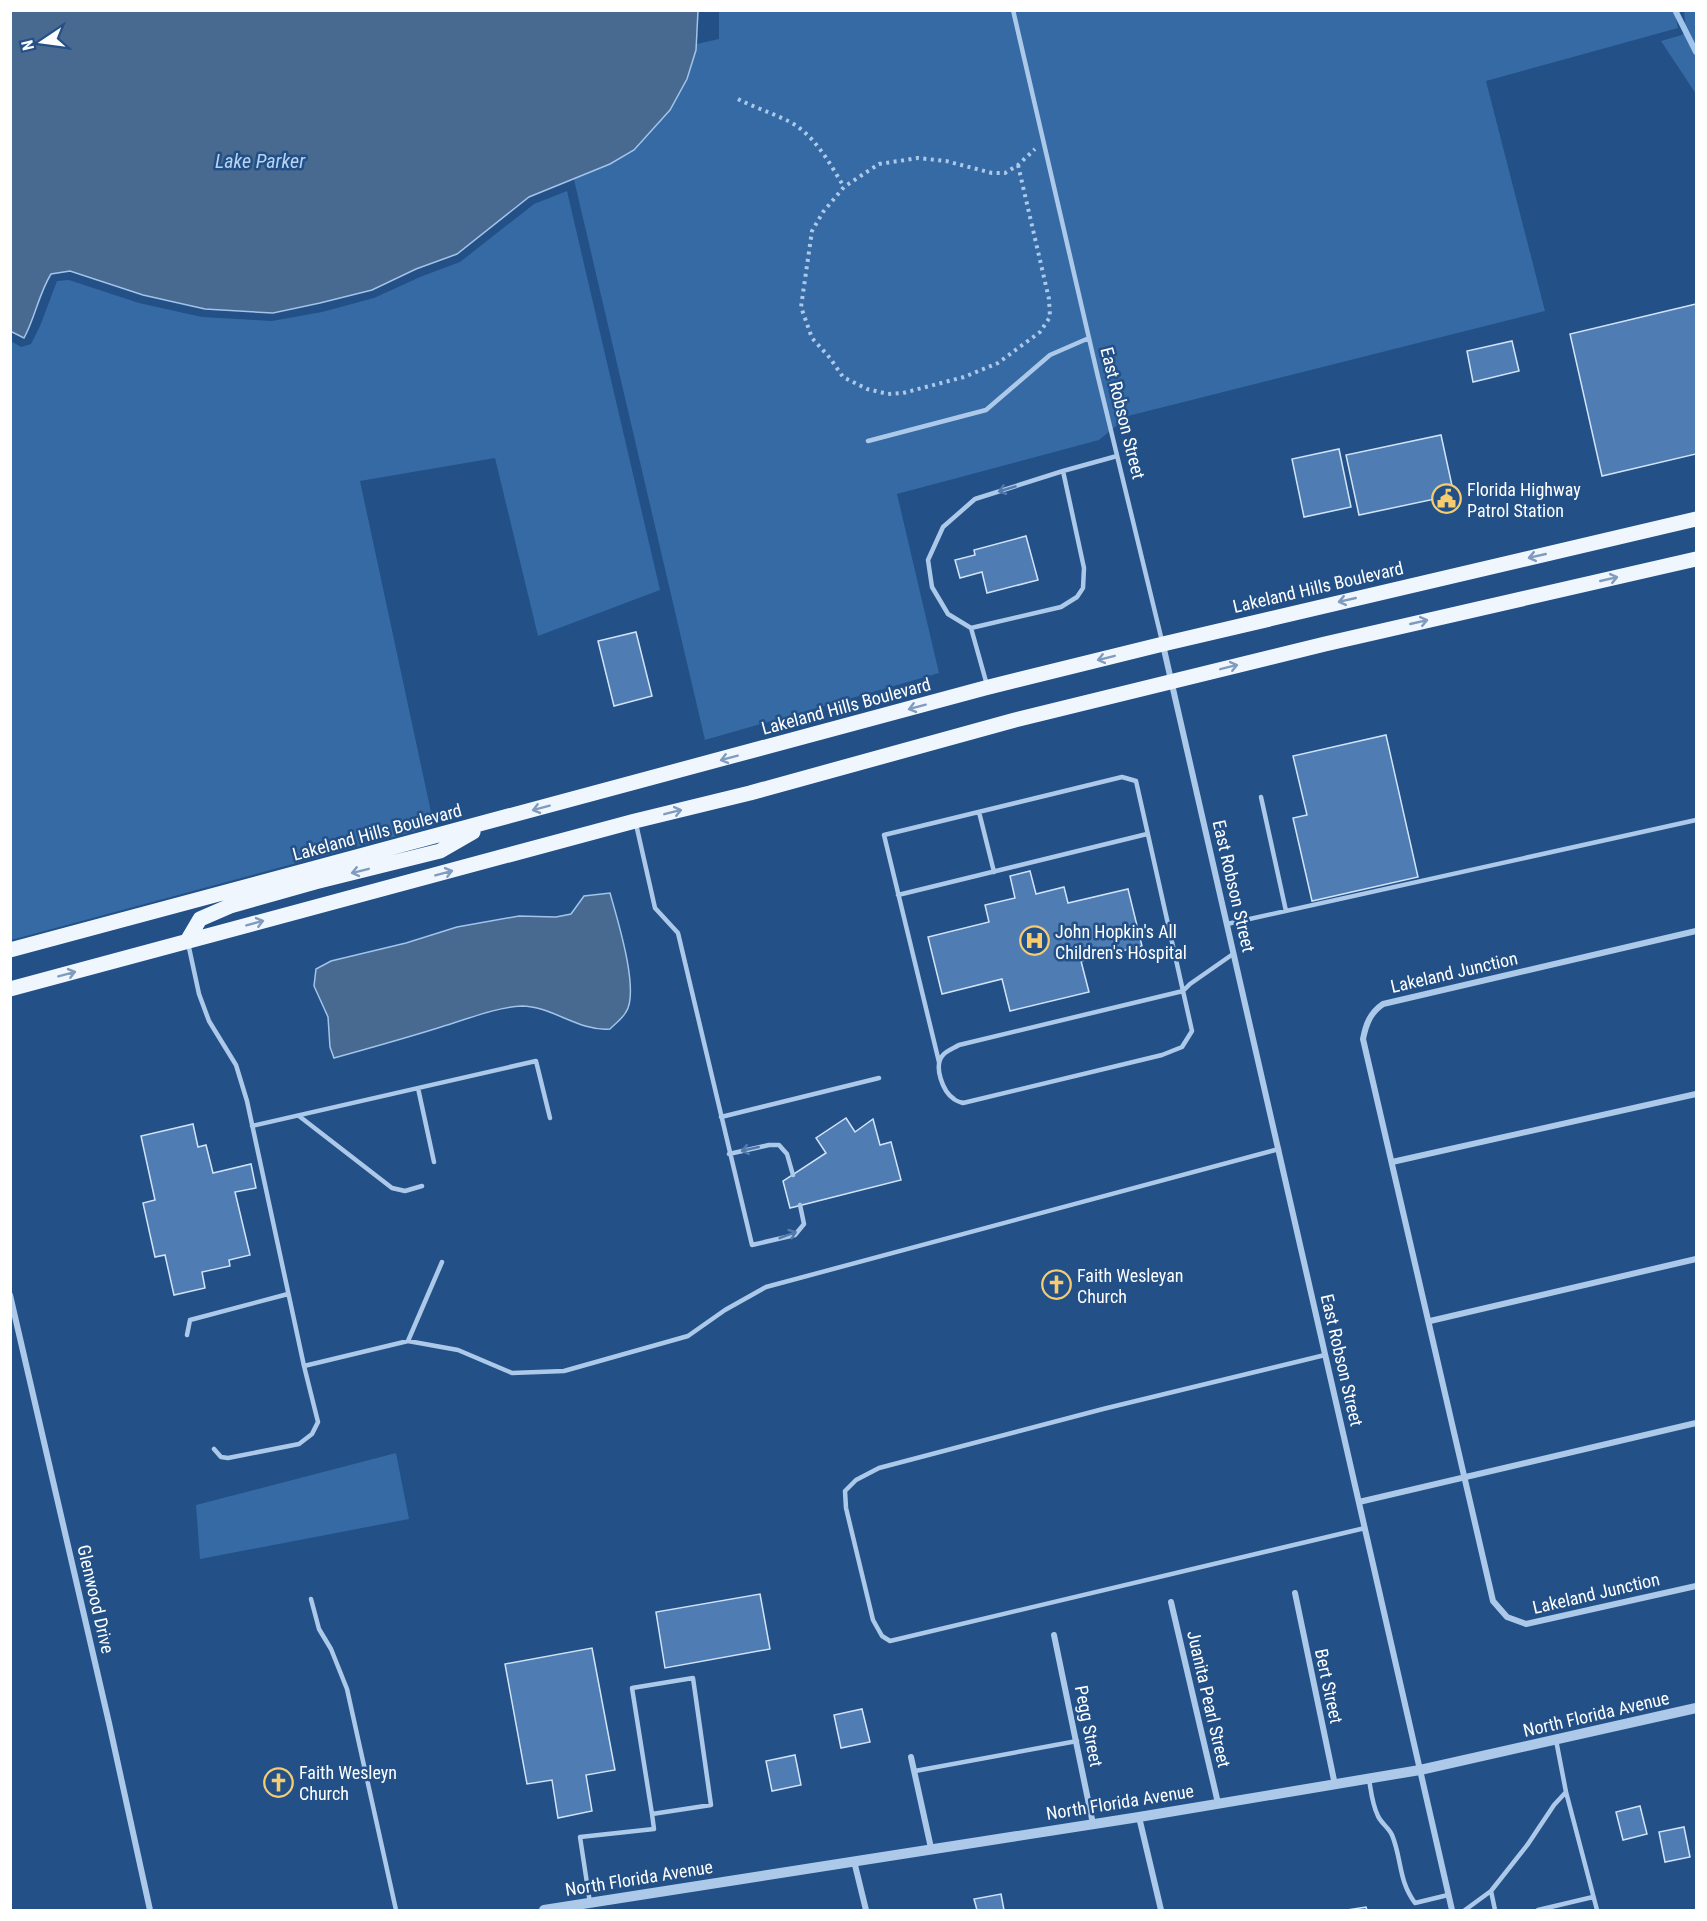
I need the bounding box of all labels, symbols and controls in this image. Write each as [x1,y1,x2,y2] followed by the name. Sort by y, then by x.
[12,12,72,72] north arrow
[18,38,38,52] text: N
[215,149,306,173] water label: Lake Parker
[1096,345,1150,481] street label: East Robson Street
[1467,479,1581,521] place label: Florida Highway Patrol Station
[1430,483,1462,515] public building icon: Florida Highway Patrol Station
[998,484,1017,495] one-way arrow
[1528,551,1547,562] one-way arrow
[1231,557,1405,617] street label: Lakeland Hills Boulevard
[1599,572,1618,584] one-way arrow
[1338,595,1357,607] one-way arrow
[1409,616,1428,628] one-way arrow
[1097,653,1116,665] one-way arrow
[1219,661,1238,673] one-way arrow
[759,673,933,739] street label: Lakeland Hills Boulevard
[908,701,927,713] one-way arrow
[720,753,739,764] one-way arrow
[290,799,464,865] street label: Lakeland Hills Boulevard
[532,803,551,814] one-way arrow
[663,805,682,817] one-way arrow
[1209,818,1259,954] street label: East Robson Street
[350,866,369,878] one-way arrow
[434,867,453,878] one-way arrow
[246,917,265,929] one-way arrow
[1055,921,1187,963] place label: John Hopkin's All Children's Hospital
[1018,925,1050,957] hospital icon: John Hopkin's All Children's Hospital
[1388,947,1520,997] street label: Lakeland Junction
[57,967,76,979] one-way arrow
[741,1144,760,1155] one-way arrow
[779,1229,797,1240] one-way arrow
[1077,1265,1184,1307] place label: Faith Wesleyan Church
[1040,1269,1072,1301] church icon: Faith Wesleyan Church
[1317,1292,1367,1428] street label: East Robson Street
[73,1543,119,1655] street label: Glenwood Drive
[1530,1568,1662,1618] street label: Lakeland Junction
[1183,1629,1235,1769] street label: Juanita Pearl Street
[1311,1647,1347,1725] street label: Bert Street
[1071,1684,1107,1768] street label: Pegg Street
[1521,1687,1671,1741] street label: North Florida Avenue
[299,1762,397,1804] place label: Faith Wesleyn Church
[262,1766,294,1798] church icon: Faith Wesleyn Church
[1045,1780,1195,1824] street label: North Florida Avenue
[564,1856,714,1900] street label: North Florida Avenue

